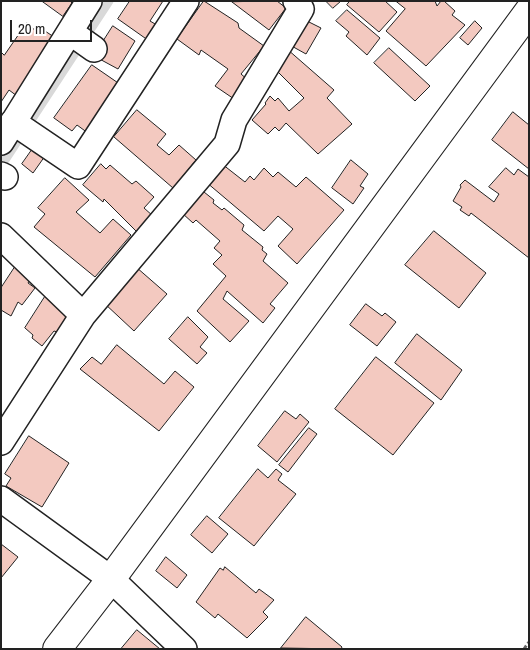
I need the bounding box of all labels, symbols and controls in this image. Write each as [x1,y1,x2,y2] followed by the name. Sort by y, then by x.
[12,10,95,42] scale bar
[18,18,45,39] text: 20 m

